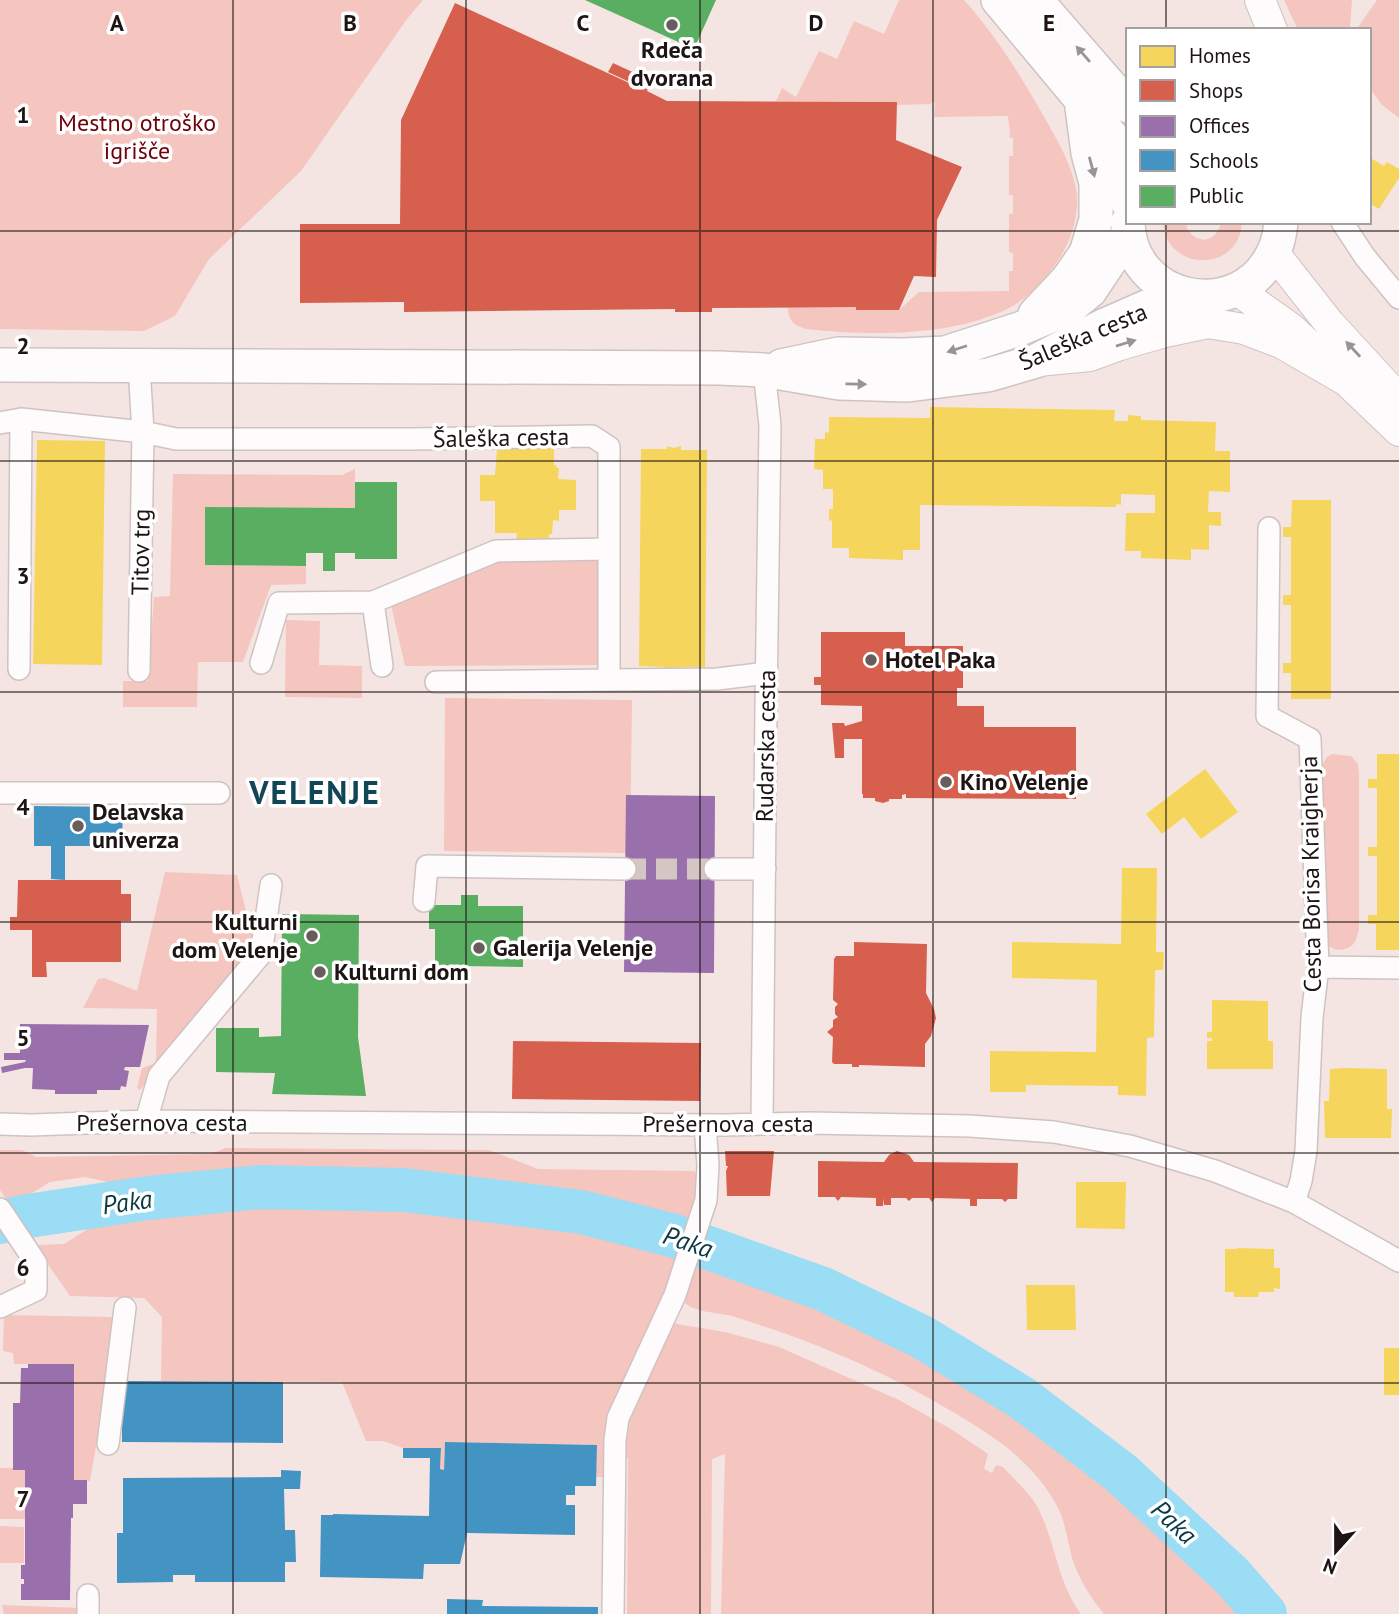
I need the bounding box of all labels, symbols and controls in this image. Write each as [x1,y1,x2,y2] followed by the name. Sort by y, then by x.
[110,8,124,37] text: A
[343,8,357,37] text: B
[577,8,590,37] text: C
[809,8,823,37] text: D
[1043,8,1055,37] text: E
[664,17,680,33] marker: Rdeča dvorana
[1126,28,1371,224] legend
[631,34,713,93] place label: Rdeča dvorana
[1189,42,1251,69] text: Homes
[1076,46,1091,63] one-way arrow
[1189,77,1243,104] text: Shops
[16,100,30,129] text: 1
[58,107,216,166] park label: Mestno otroško igrišče
[1189,112,1250,139] text: Offices
[1189,147,1259,174] text: Schools
[1087,157,1097,178] one-way arrow
[1189,182,1244,209] text: Public
[1014,296,1152,377] street label: Šaleška cesta
[16,331,30,360] text: 2
[1116,338,1137,348] one-way arrow
[1345,341,1361,358] one-way arrow
[946,344,967,355] one-way arrow
[845,378,867,390] one-way arrow
[433,421,569,454] street label: Šaleška cesta
[124,508,157,596] street label: Titov trg
[16,561,30,590] text: 3
[885,644,996,675] place label: Hotel Paka
[863,652,879,668] marker: Hotel Paka
[749,669,782,822] street label: Rudarska cesta
[1293,755,1328,993] street label: Cesta Borisa Kraigherja
[960,766,1088,797] place label: Kino Velenje
[248,771,381,813] district label: VELENJE
[938,774,954,790] marker: Kino Velenje
[16,792,30,821] text: 4
[92,796,184,855] place label: Delavska univerza
[70,818,86,834] marker: Delavska univerza
[172,906,298,965] place label: Kulturni dom Velenje
[304,928,320,944] marker: Kulturni dom Velenje
[493,932,653,963] place label: Galerija Velenje
[471,940,487,956] marker: Galerija Velenje
[334,956,469,987] place label: Kulturni dom
[312,964,328,980] marker: Kulturni dom
[16,1023,30,1052] text: 5
[76,1107,248,1138] street label: Prešernova cesta
[642,1108,814,1139] street label: Prešernova cesta
[100,1182,154,1221] water label: Paka
[659,1218,717,1265] water label: Paka
[16,1253,30,1282] text: 6
[16,1484,30,1513] text: 7
[1145,1492,1204,1551] water label: Paka
[1301,1516,1371,1586] north arrow
[1320,1553,1340,1580] text: N

